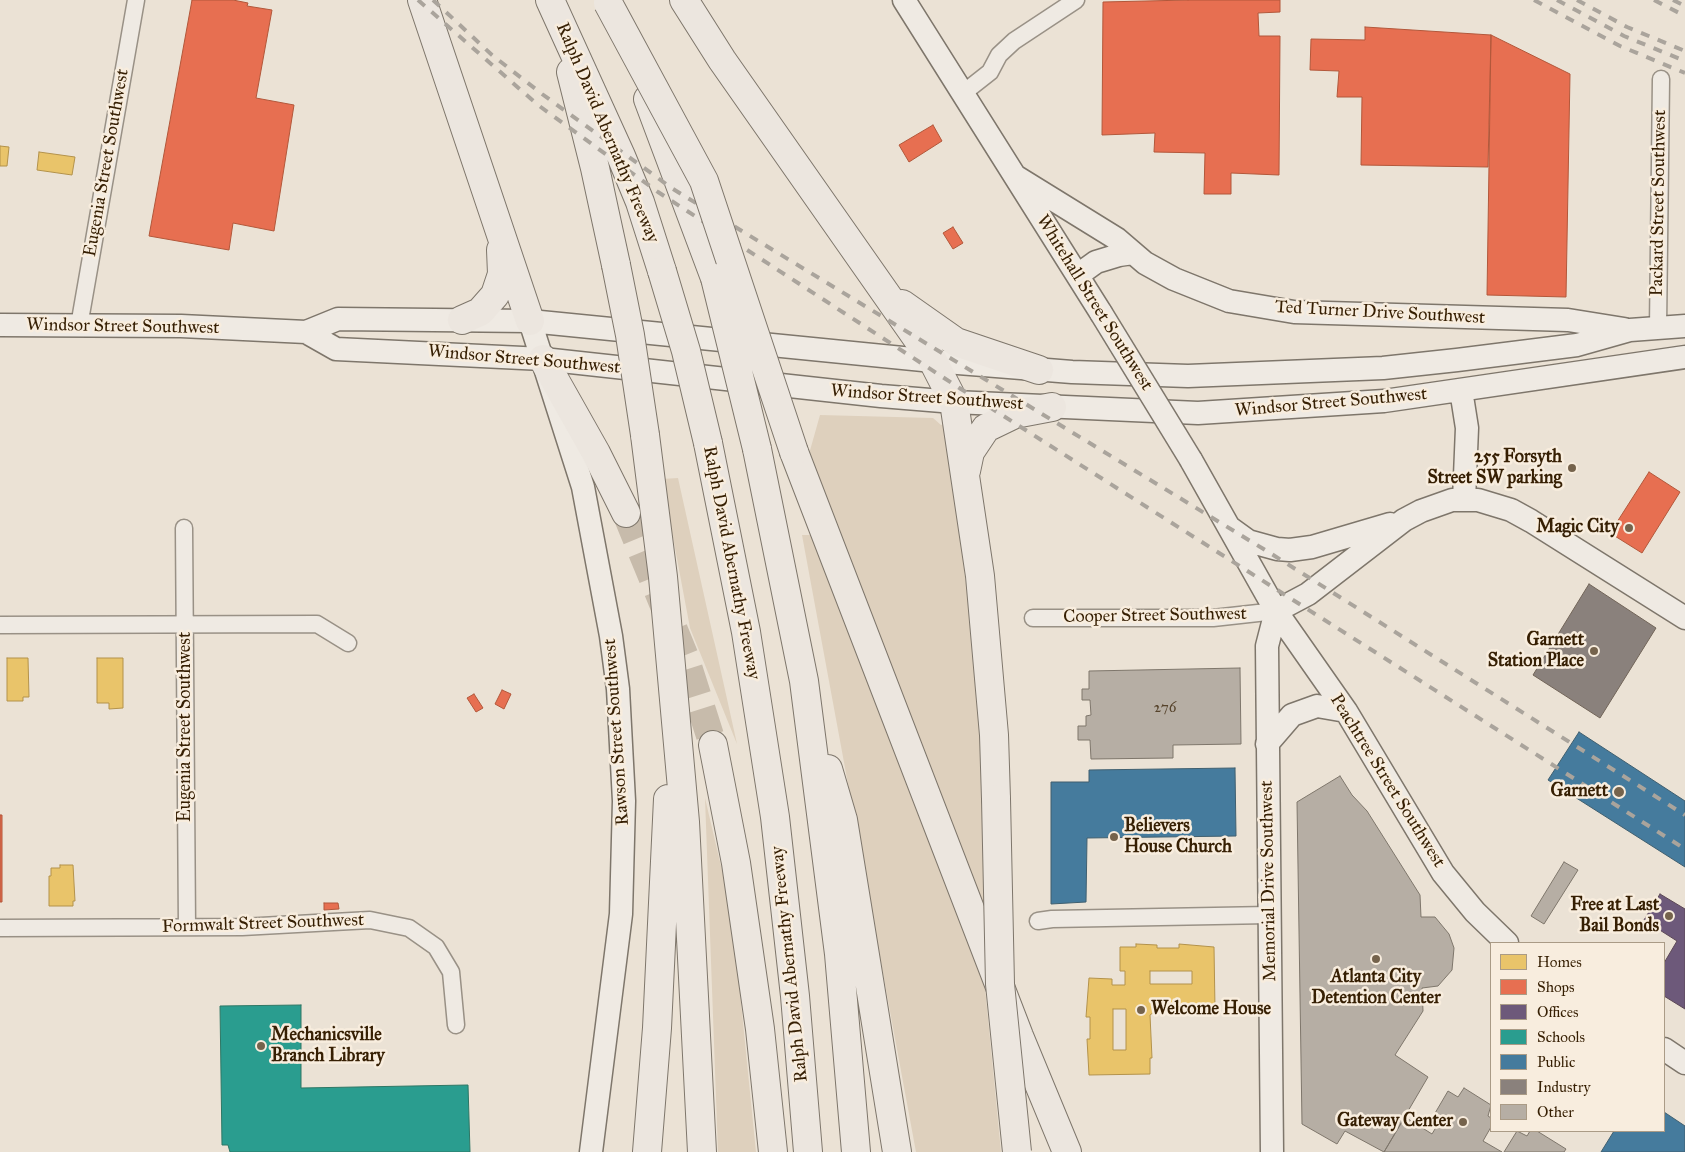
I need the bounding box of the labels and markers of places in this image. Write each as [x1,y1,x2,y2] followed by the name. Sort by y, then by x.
[1427,447,1562,489] place label: 255 Forsyth Street SW parking
[1566,462,1578,474] marker: 255 Forsyth Street SW parking
[1536,517,1619,539] place label: Magic City
[1623,522,1635,534] marker: Magic City
[1488,630,1584,672] place label: Garnett Station Place
[1588,645,1600,657] marker: Garnett Station Place
[1551,781,1608,803] place label: Garnett
[1612,785,1626,799] marker: Garnett
[1124,816,1232,859] place label: Believers House Church
[1108,831,1120,843] marker: Believers House Church
[1570,895,1659,938] place label: Free at Last Bail Bonds
[1663,910,1675,922] marker: Free at Last Bail Bonds
[1370,953,1382,965] marker: Atlanta City Detention Center
[1311,967,1441,1010] place label: Atlanta City Detention Center
[1151,999,1271,1021] place label: Welcome House
[1135,1004,1147,1016] marker: Welcome House
[271,1025,385,1068] place label: Mechanicsville Branch Library
[255,1040,267,1052] marker: Mechanicsville Branch Library
[1337,1111,1453,1133] place label: Gateway Center
[1457,1116,1469,1128] marker: Gateway Center

